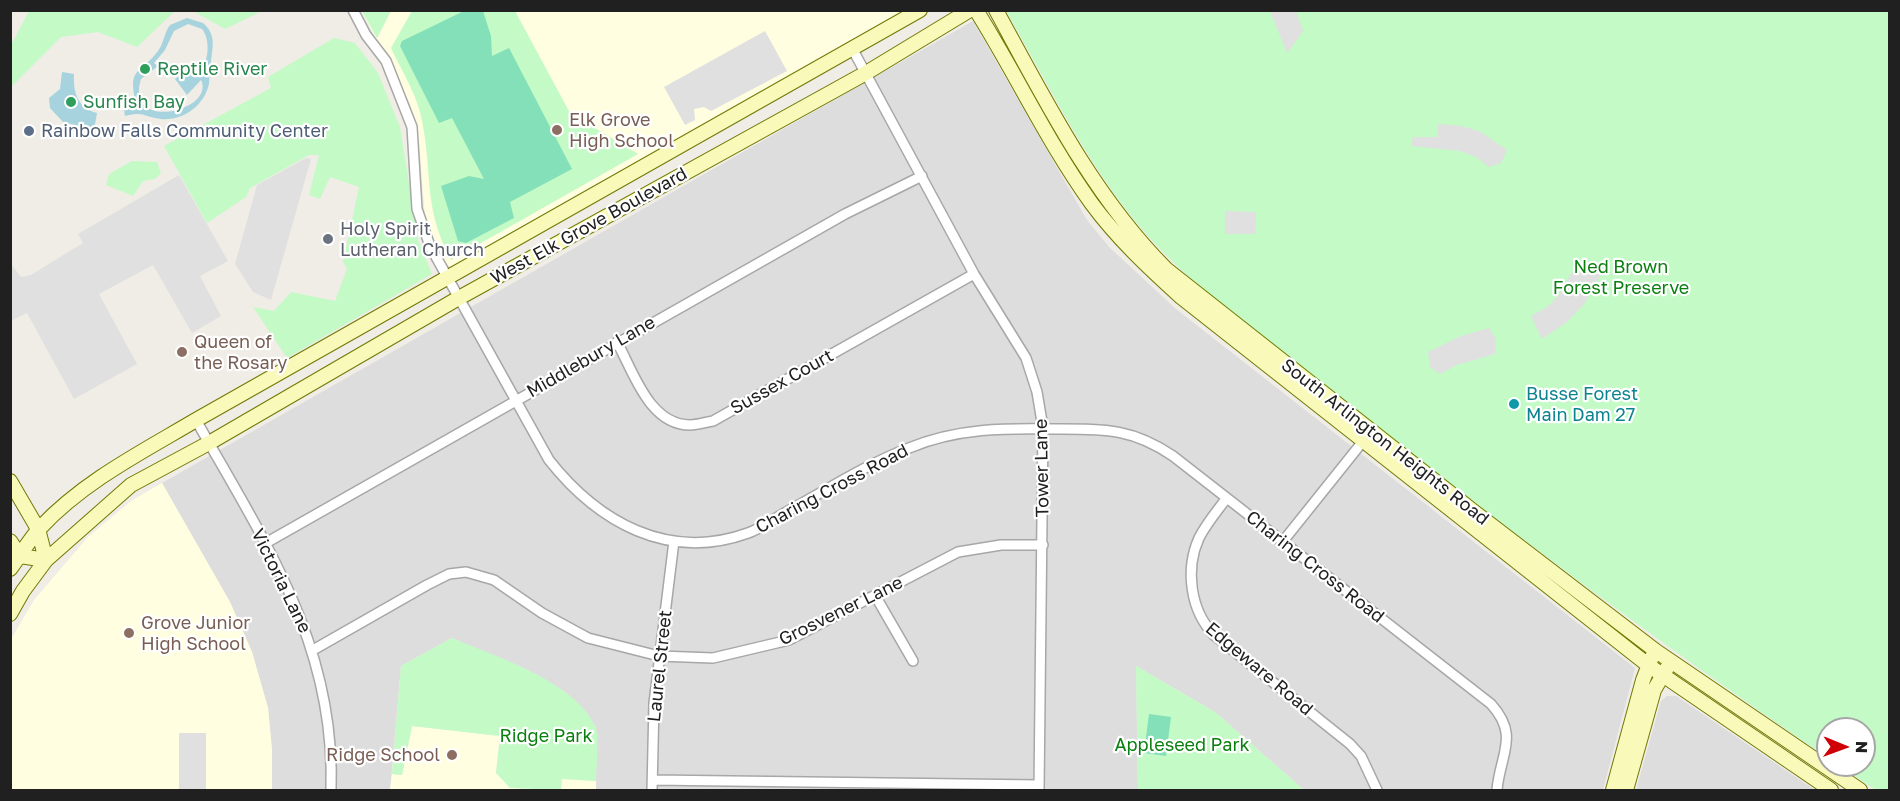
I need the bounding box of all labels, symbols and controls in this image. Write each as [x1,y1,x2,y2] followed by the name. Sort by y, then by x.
[157,58,267,80] place label: Reptile River
[138,62,152,76] marker: Reptile River
[83,91,185,113] place label: Sunfish Bay
[64,95,78,109] marker: Sunfish Bay
[569,109,674,152] place label: Elk Grove High School
[41,120,328,142] place label: Rainbow Falls Community Center
[550,123,564,137] marker: Elk Grove High School
[22,124,36,138] marker: Rainbow Falls Community Center
[487,163,691,289] street label: West Elk Grove Boulevard
[340,218,484,260] place label: Holy Spirit Lutheran Church
[321,232,335,246] marker: Holy Spirit Lutheran Church
[1553,256,1689,298] park label: Ned Brown Forest Preserve
[523,311,659,403] street label: Middlebury Lane
[194,331,287,374] place label: Queen of the Rosary
[175,345,189,359] marker: Queen of the Rosary
[727,345,837,419] street label: Sussex Court
[1277,354,1493,530] street label: South Arlington Heights Road
[1526,383,1638,426] place label: Busse Forest Main Dam 27
[1507,397,1521,411] marker: Busse Forest Main Dam 27
[1030,418,1054,518] street label: Tower Lane
[752,440,912,538] street label: Charing Cross Road
[1242,506,1388,628] street label: Charing Cross Road
[246,525,316,637] street label: Victoria Lane
[776,572,906,650] street label: Grosvener Lane
[643,609,677,723] street label: Laurel Street
[141,612,250,654] place label: Grove Junior High School
[1201,618,1317,720] street label: Edgeware Road
[122,626,136,640] marker: Grove Junior High School
[1816,717,1876,777] north arrow
[499,725,593,747] park label: Ridge Park
[1114,734,1250,756] park label: Appleseed Park
[1852,741,1872,754] text: N
[326,744,440,766] place label: Ridge School
[445,748,459,762] marker: Ridge School

